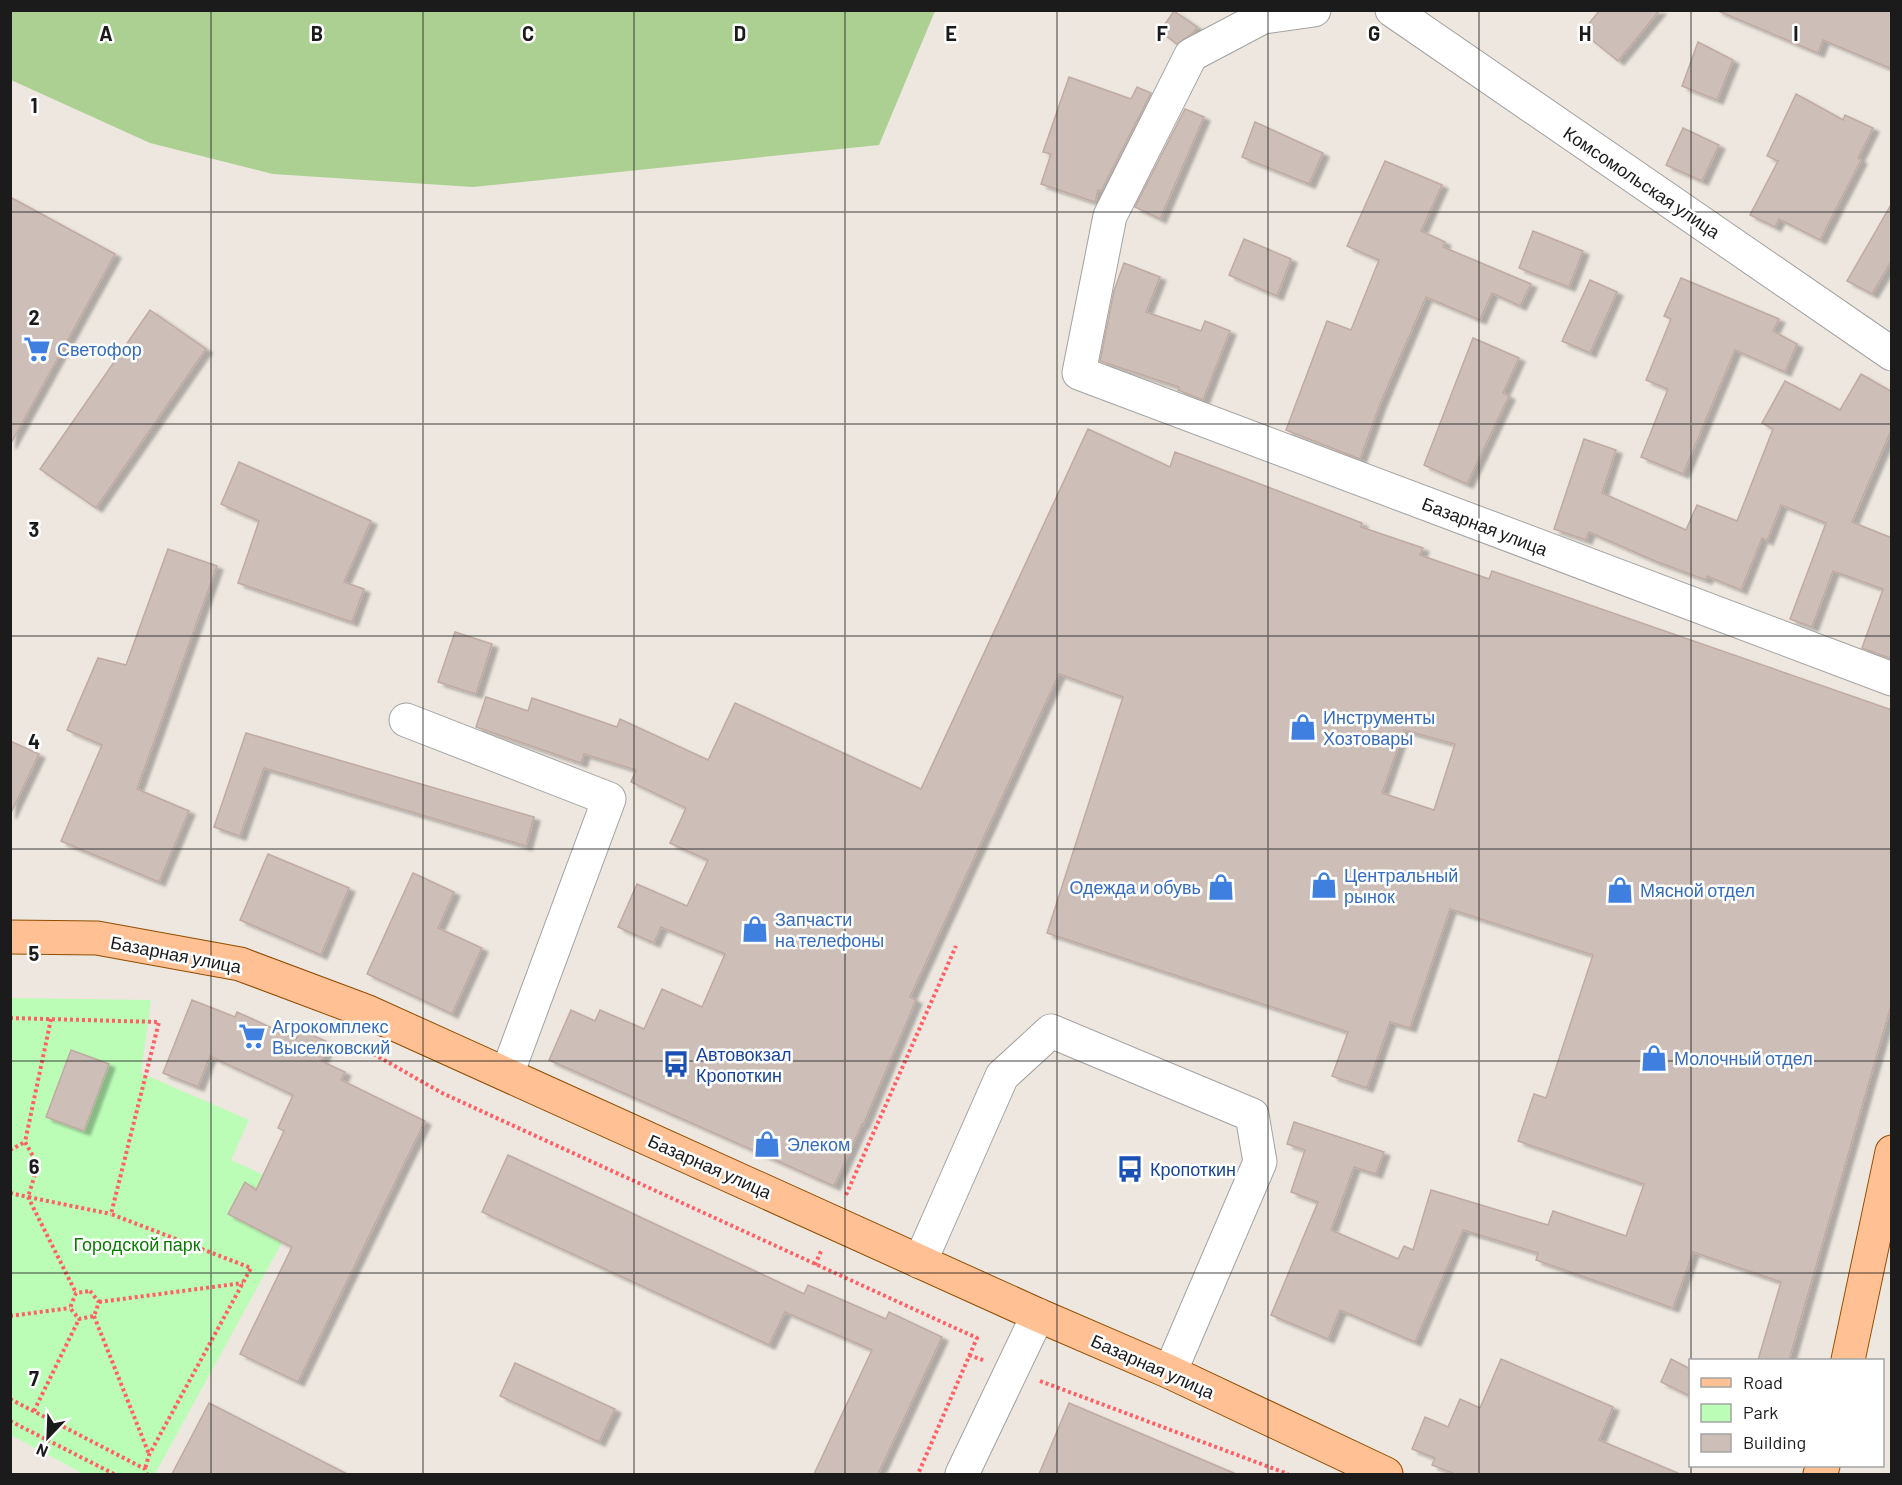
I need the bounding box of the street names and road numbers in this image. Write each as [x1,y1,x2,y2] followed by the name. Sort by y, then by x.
[1560,121,1725,243] street label: Комсомольская улица
[1419,492,1552,560] street label: Базарная улица
[109,931,244,978] street label: Базарная улица
[645,1129,776,1203] street label: Базарная улица
[1088,1329,1219,1403] street label: Базарная улица

